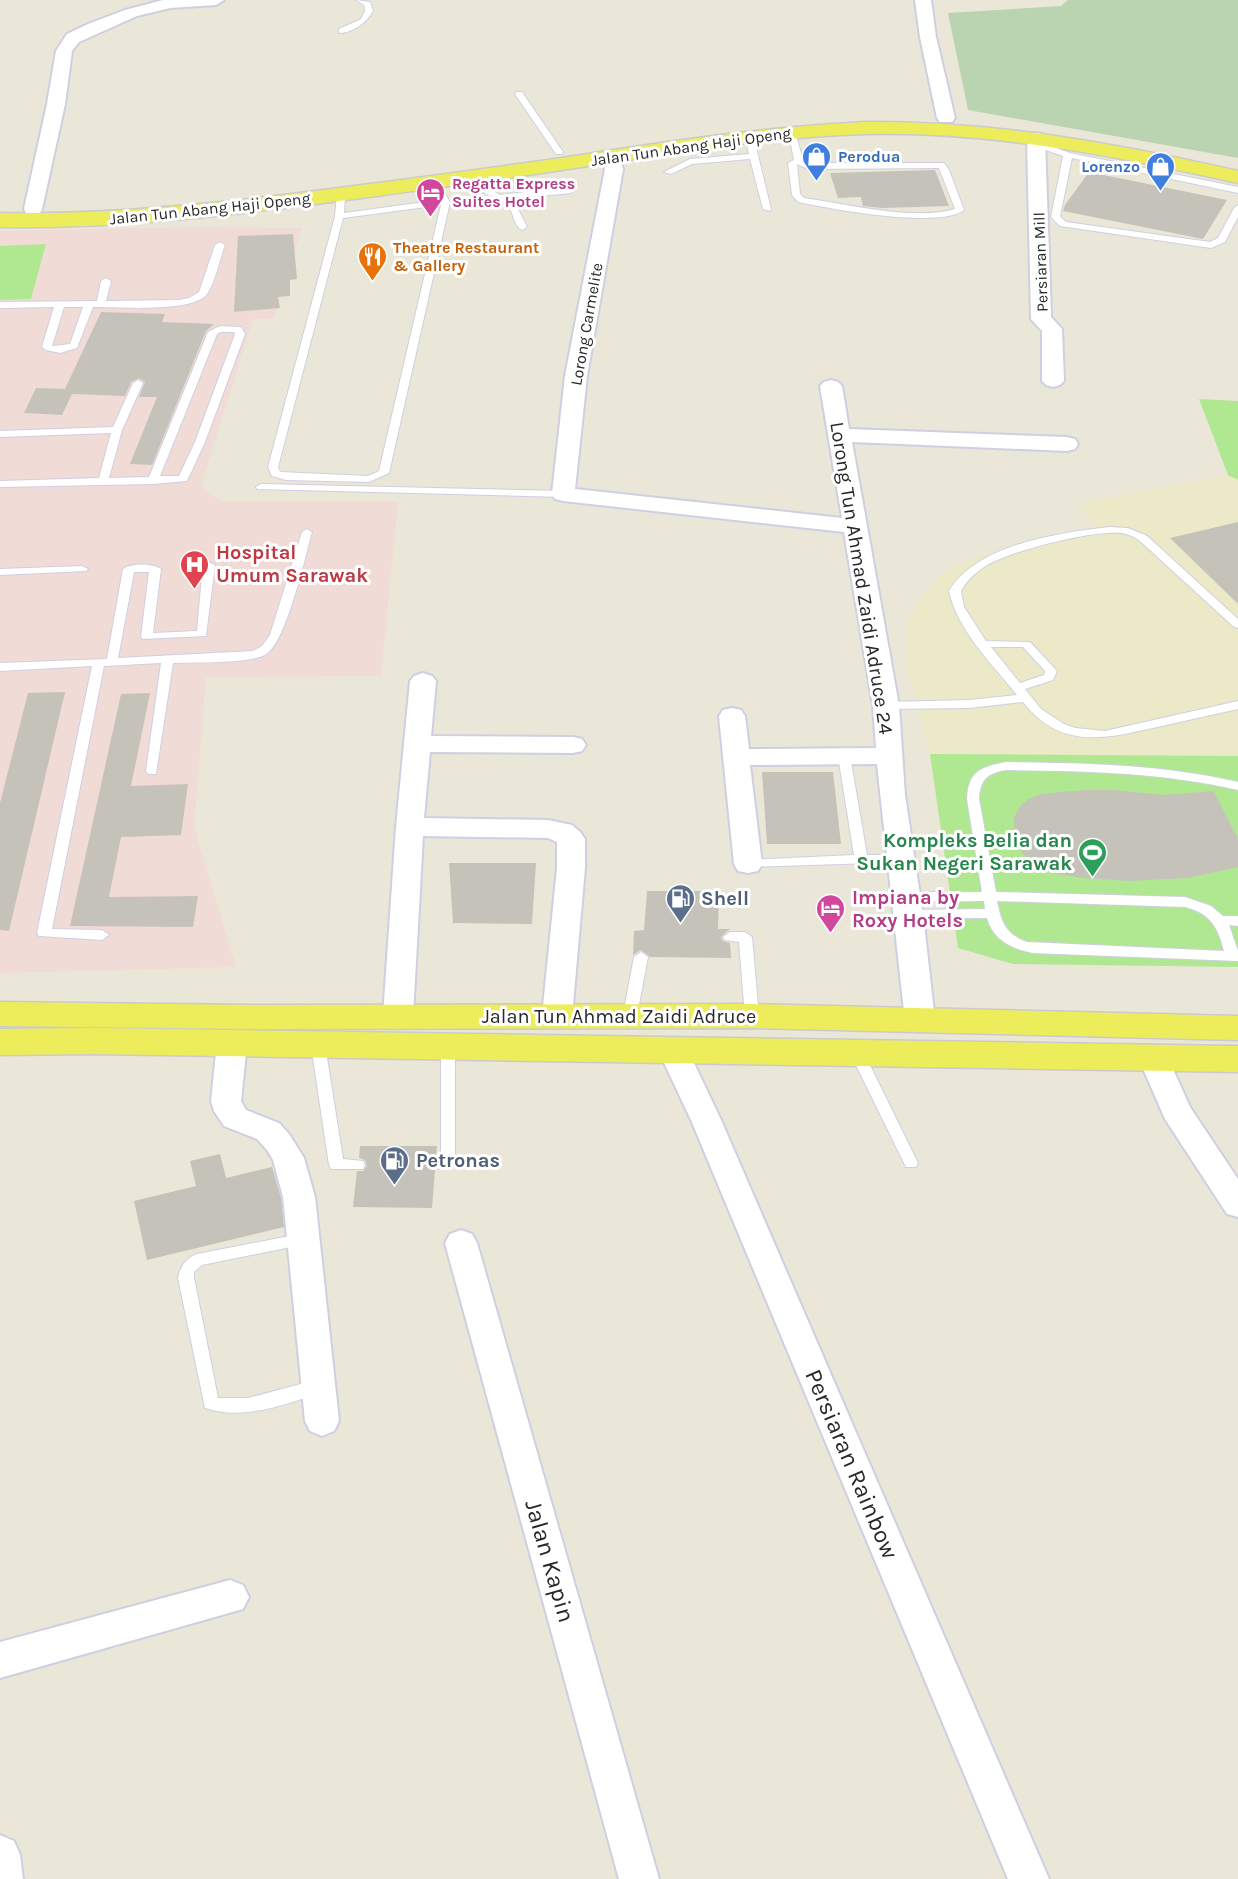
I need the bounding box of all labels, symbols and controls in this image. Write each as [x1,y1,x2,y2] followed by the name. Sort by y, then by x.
[590,123,792,170] street label: Jalan Tun Abang Haji Openg
[801,140,833,182] shop icon: Perodua
[838,147,900,166] place label: Perodua
[1145,150,1177,192] shop icon: Lorenzo
[1081,157,1140,176] place label: Lorenzo
[452,174,575,211] place label: Regatta Express Suites Hotel
[415,176,447,218] hotel icon: Regatta Express Suites Hotel
[109,189,311,228] street label: Jalan Tun Abang Haji Openg
[1029,212,1052,312] street label: Persiaran Mill
[393,238,539,275] place label: Theatre Restaurant & Gallery
[356,240,388,282] restaurant icon: Theatre Restaurant & Gallery
[566,261,607,387] street label: Lorong Carmelite
[825,420,898,736] street label: Lorong Tun Ahmad Zaidi Adruce 24
[216,541,368,587] place label: Hospital Umum Sarawak
[179,548,211,590] hospital icon: Hospital Umum Sarawak
[856,829,1072,875] place label: Kompleks Belia dan Sukan Negeri Sarawak
[1077,836,1109,878] sports icon: Kompleks Belia dan Sukan Negeri Sarawak
[664,882,696,924] fuel station icon: Shell
[852,886,963,932] place label: Impiana by Roxy Hotels
[701,887,749,910] place label: Shell
[815,892,847,934] hotel icon: Impiana by Roxy Hotels
[482,1005,756,1028] street label: Jalan Tun Ahmad Zaidi Adruce
[379,1144,411,1186] fuel station icon: Petronas
[416,1149,500,1172] place label: Petronas
[799,1365,905,1563] street label: Persiaran Rainbow
[519,1496,581,1626] street label: Jalan Kapin

